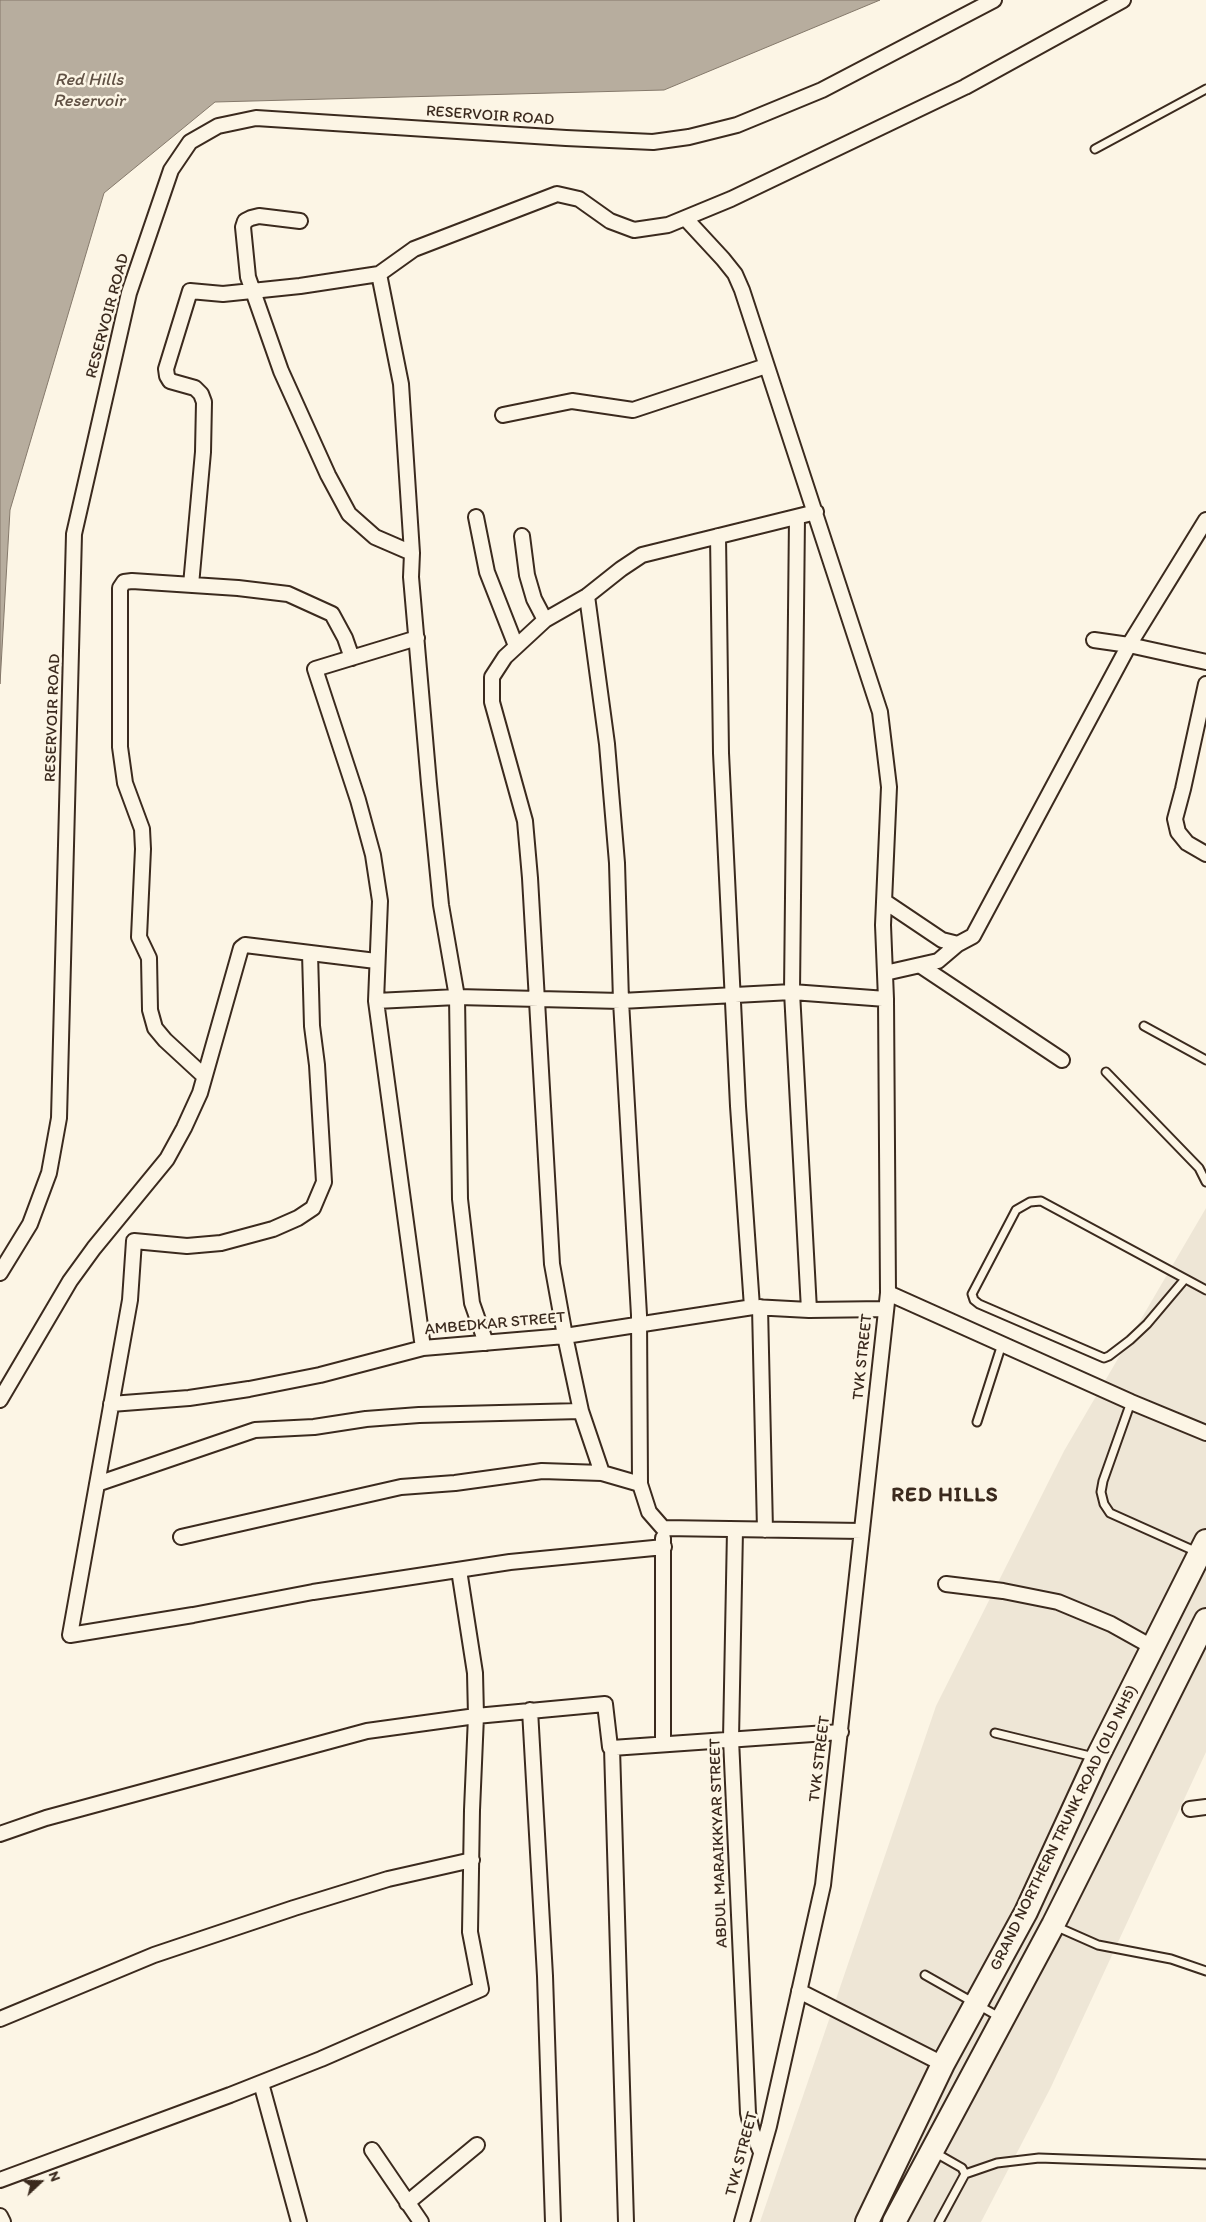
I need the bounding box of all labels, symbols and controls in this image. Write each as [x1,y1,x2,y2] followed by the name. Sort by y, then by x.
[53,69,125,112] water label: Red Hills Reservoir
[425,102,555,130] street label: RESERVOIR ROAD
[82,252,134,380] street label: RESERVOIR ROAD
[41,654,65,782] street label: RESERVOIR ROAD
[424,1308,566,1340] street label: AMBEDKAR STREET
[849,1313,877,1401] street label: TVK STREET
[891,1483,999,1509] district label: RED HILLS
[986,1682,1142,1974] street label: GRAND NORTHERN TRUNK ROAD (OLD NH5)
[805,1715,835,1803] street label: TVK STREET
[706,1738,732,1948] street label: ABDUL MARAIKKYAR STREET
[721,2110,763,2198] street label: TVK STREET
[15,2157,65,2207] north arrow
[45,2169,64,2184] text: N

